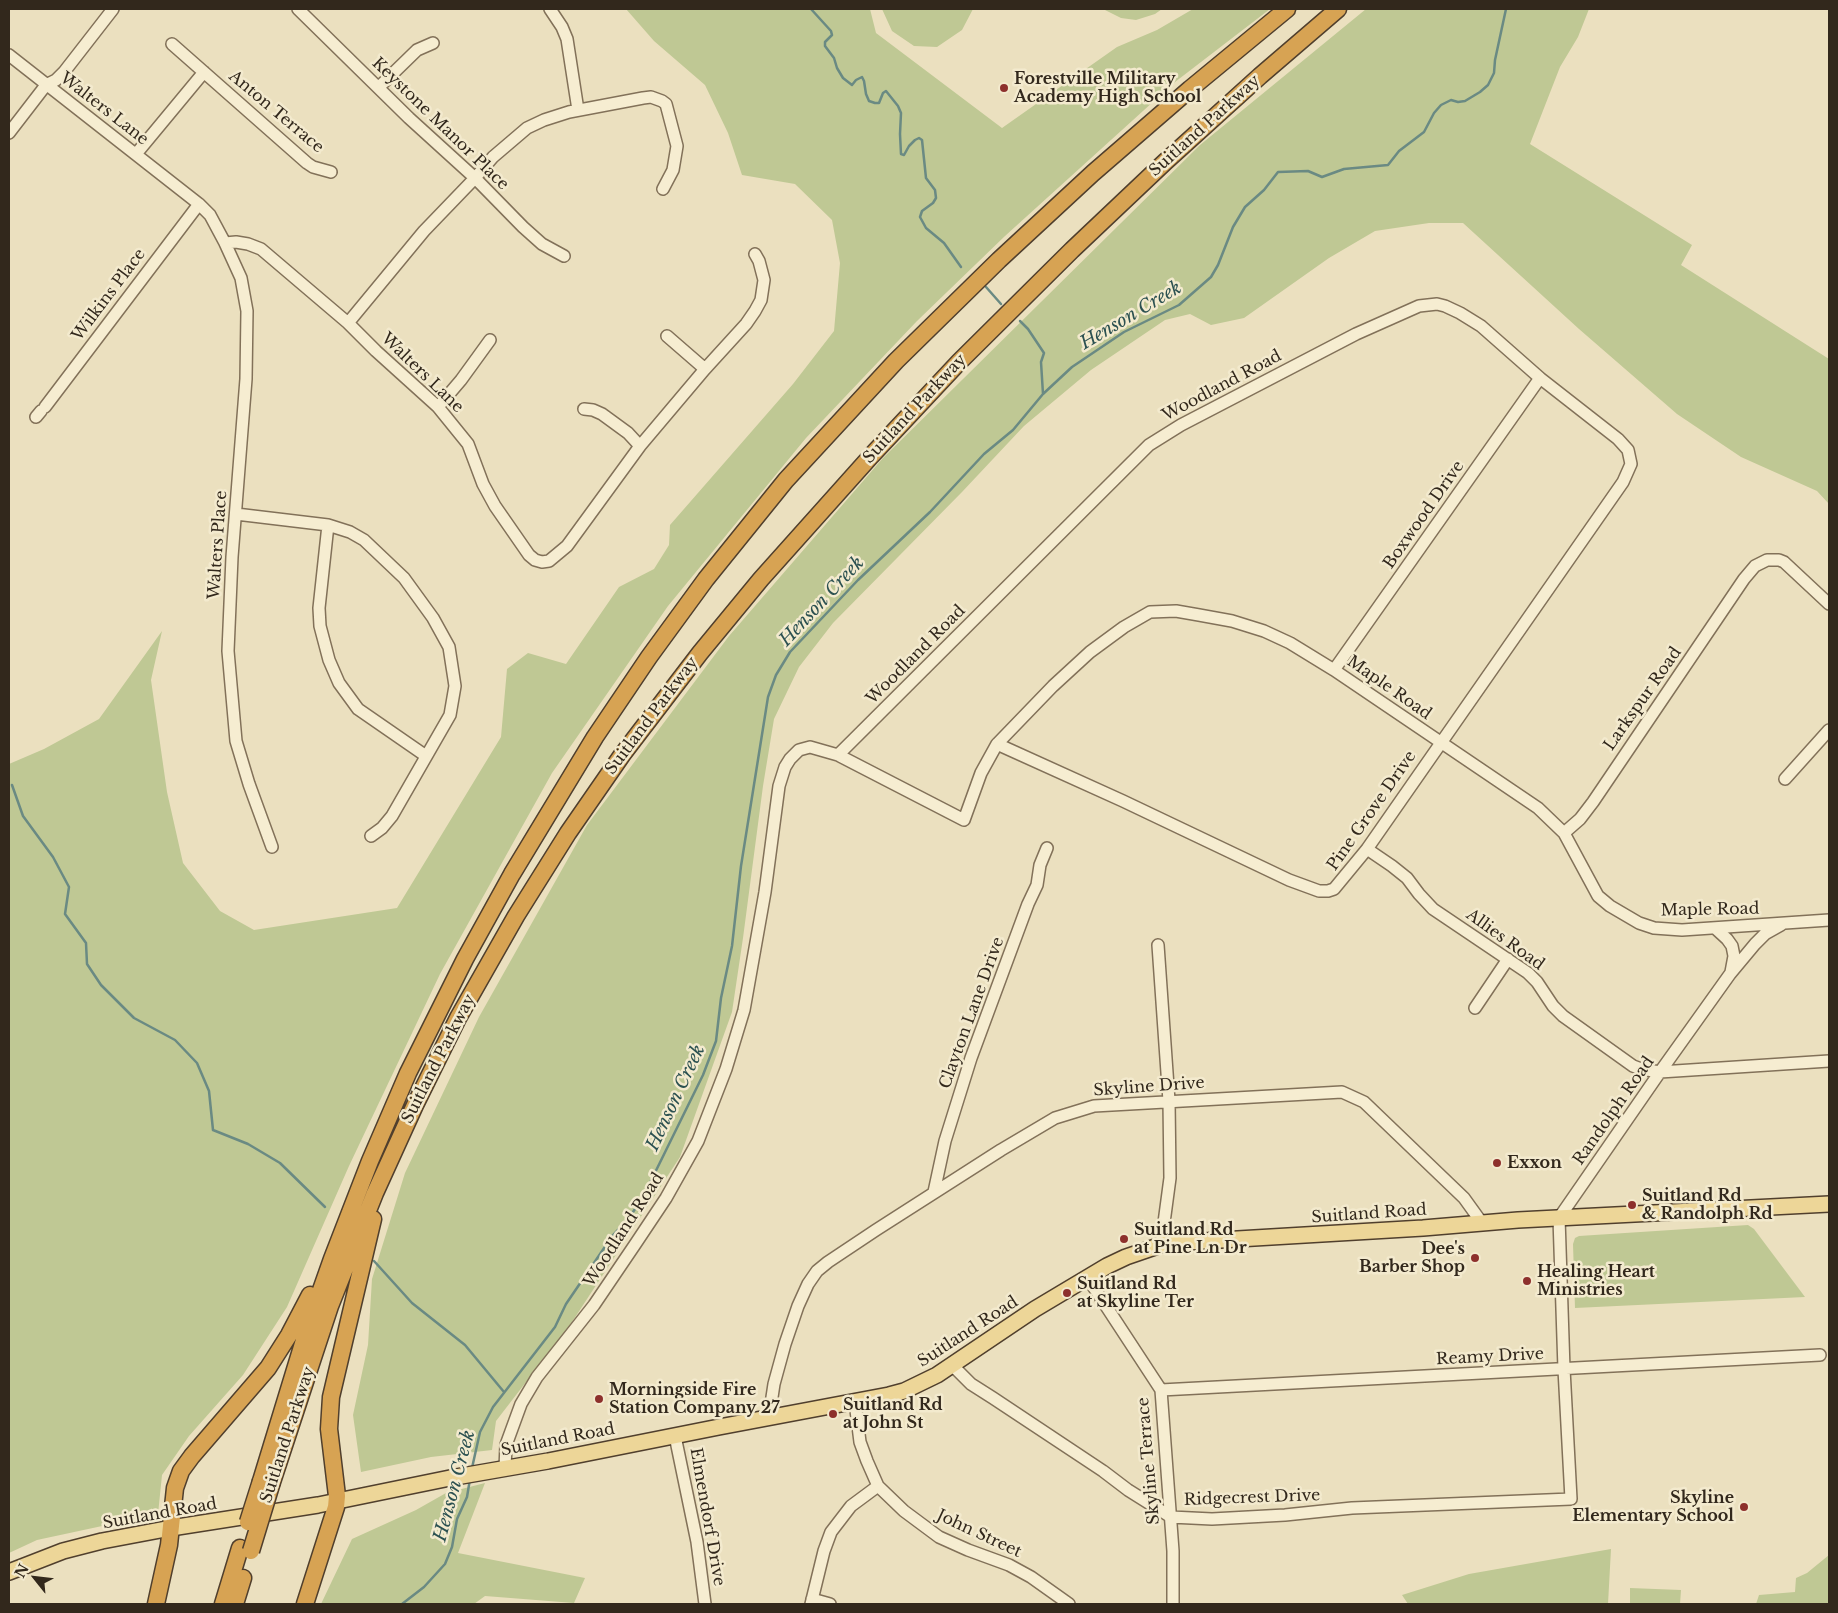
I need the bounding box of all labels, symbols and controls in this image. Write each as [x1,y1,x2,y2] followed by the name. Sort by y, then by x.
[368,54,512,194] street label: Keystone Manor Place
[225,67,327,157] street label: Anton Terrace
[56,69,152,149] street label: Walters Lane
[1014,69,1201,107] place label: Forestville Military Academy High School
[1146,71,1264,181] street label: Suitland Parkway
[998,82,1010,94] marker: Forestville Military Academy High School
[68,245,150,345] street label: Wilkins Place
[1076,277,1186,355] water label: Henson Creek
[377,329,467,417] street label: Walters Lane
[1159,346,1285,426] street label: Woodland Road
[859,350,971,468] street label: Suitland Parkway
[1380,457,1468,573] street label: Boxwood Drive
[205,490,231,600] street label: Walters Place
[775,553,869,651] water label: Henson Creek
[862,601,970,709] street label: Woodland Road
[1600,644,1686,754] street label: Larkspur Road
[1343,652,1435,724] street label: Maple Road
[601,653,703,779] street label: Suitland Parkway
[1324,747,1420,875] street label: Pine Grove Drive
[1660,900,1760,920] street label: Maple Road
[1462,905,1548,975] street label: Allies Road
[936,935,1008,1091] street label: Clayton Lane Drive
[398,991,480,1127] street label: Suitland Parkway
[642,1042,710,1154] water label: Henson Creek
[1569,1053,1659,1169] street label: Randolph Road
[1093,1074,1205,1100] street label: Skyline Drive
[1507,1153,1562,1173] place label: Exxon
[1491,1157,1503,1169] marker: Exxon
[580,1169,668,1291] street label: Woodland Road
[1642,1186,1773,1224] place label: Suitland Rd & Randolph Rd
[1626,1199,1638,1211] marker: Suitland Rd & Randolph Rd
[1311,1200,1427,1228] street label: Suitland Road
[1134,1220,1247,1258] place label: Suitland Rd at Pine Ln Dr
[1118,1233,1130,1245] marker: Suitland Rd at Pine Ln Dr
[1359,1239,1465,1277] place label: Dee's Barber Shop
[1469,1252,1481,1264] marker: Dee's Barber Shop
[1537,1262,1655,1300] place label: Healing Heart Ministries
[1077,1274,1194,1312] place label: Suitland Rd at Skyline Ter
[1521,1275,1533,1287] marker: Healing Heart Ministries
[1061,1287,1073,1299] marker: Suitland Rd at Skyline Ter
[914,1292,1022,1372] street label: Suitland Road
[1436,1345,1544,1369] street label: Reamy Drive
[257,1364,319,1506] street label: Suitland Parkway
[609,1380,779,1418] place label: Morningside Fire Station Company 27
[593,1393,605,1405] marker: Morningside Fire Station Company 27
[843,1395,943,1433] place label: Suitland Rd at John St
[1134,1396,1164,1526] street label: Skyline Terrace
[827,1408,839,1420] marker: Suitland Rd at John St
[499,1420,617,1460] street label: Suitland Road
[430,1428,480,1544] water label: Henson Creek
[685,1446,729,1588] street label: Elmendorf Drive
[1184,1486,1320,1510] street label: Ridgecrest Drive
[1572,1488,1734,1526] place label: Skyline Elementary School
[101,1495,219,1533] street label: Suitland Road
[1738,1501,1750,1513] marker: Skyline Elementary School
[934,1506,1024,1562] street label: John Street
[10,1553,60,1603] north arrow
[11,1561,33,1581] text: N

